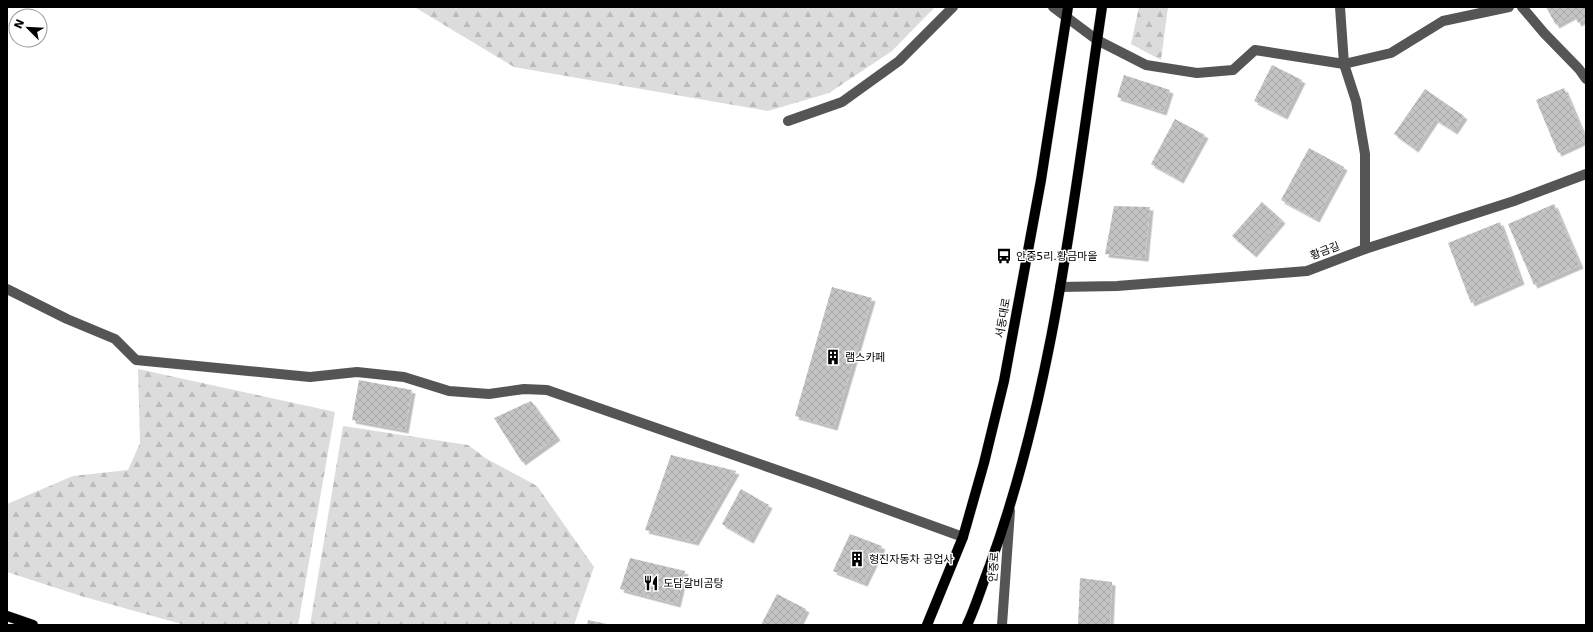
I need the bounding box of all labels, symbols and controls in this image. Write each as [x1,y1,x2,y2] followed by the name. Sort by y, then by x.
[8,8,48,48] north arrow
[12,17,27,31] text: N
[1308,239,1342,263] street label: 황금길
[995,247,1013,265] bus stop icon: 안중5리.황금마을
[1016,250,1097,263] place label: 안중5리.황금마을
[993,297,1013,339] street label: 서동대로
[824,348,842,366] building icon: 램스카페
[845,351,885,364] place label: 램스카페
[848,550,866,568] building icon: 형진자동차 공업사
[986,551,1002,583] street label: 안중로
[869,553,953,566] place label: 형진자동차 공업사
[642,574,660,592] restaurant icon: 도담갈비곰탕
[663,577,724,590] place label: 도담갈비곰탕

